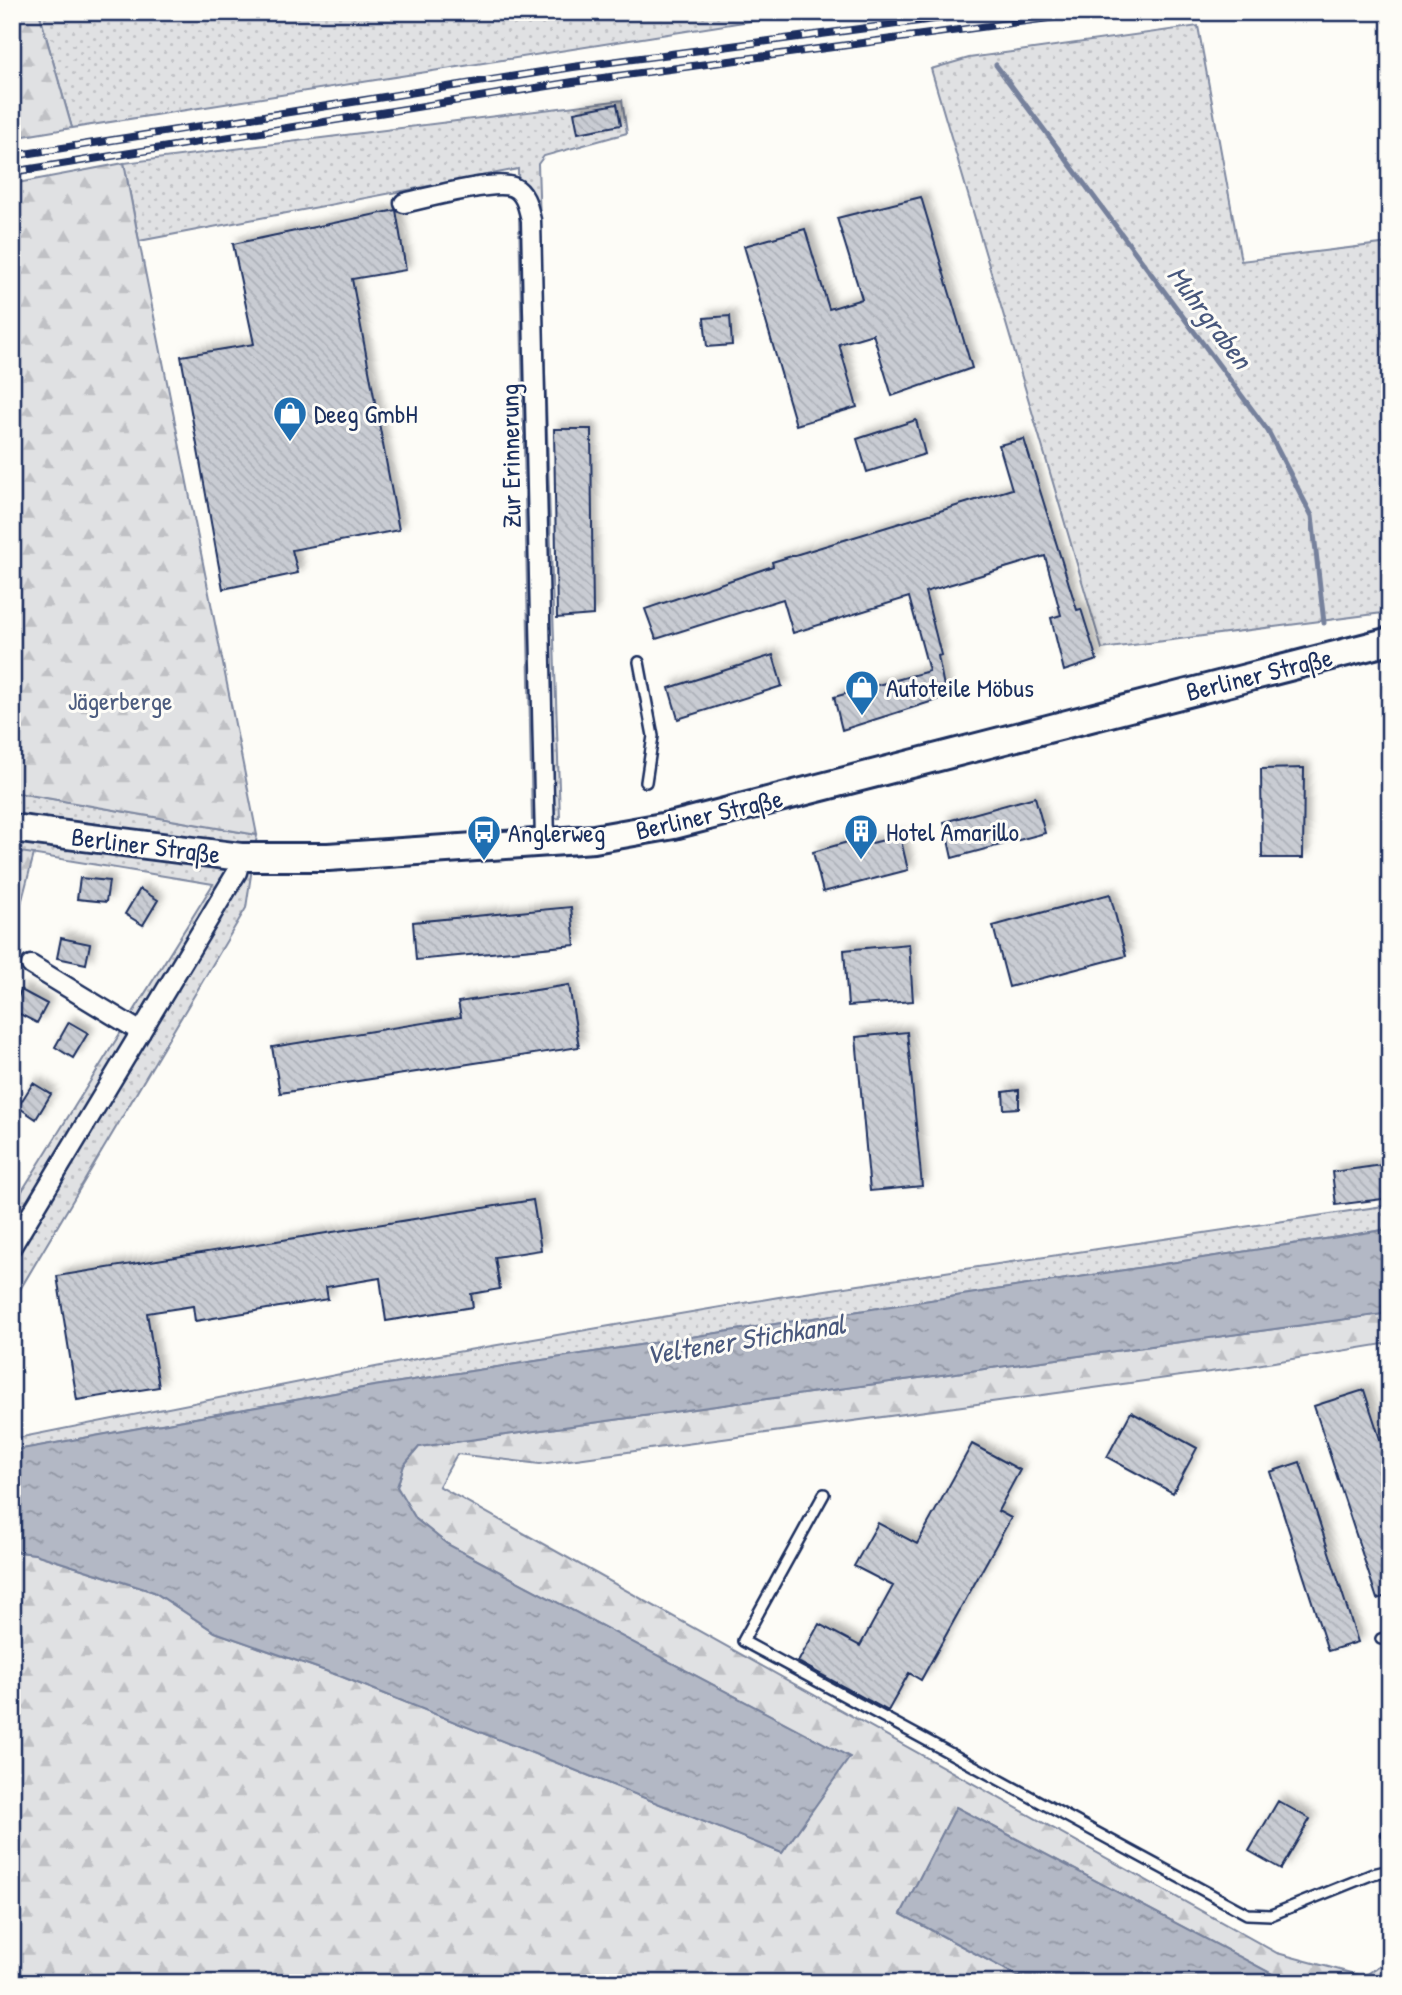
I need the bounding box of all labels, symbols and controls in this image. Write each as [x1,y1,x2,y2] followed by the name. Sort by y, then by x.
[1159,258,1263,378] water label: Muhrgraben
[491,383,529,529] street label: Zur Erinnerung
[271,394,309,443] shop icon: Deeg GmbH
[314,396,418,431] place label: Deeg GmbH
[1182,639,1336,709] street label: Berliner Straße
[843,668,881,717] shop icon: Autoteile Möbus
[886,670,1034,705] place label: Autoteile Möbus
[68,683,172,718] park label: Jägerberge
[632,780,786,848] street label: Berliner Straße
[842,812,880,861] building icon: Hotel Amarillo
[465,813,503,862] bus stop icon: Anglerweg
[886,814,1019,849] place label: Hotel Amarillo
[508,815,605,850] place label: Anglerweg
[70,819,222,871] street label: Berliner Straße
[643,1304,849,1374] water label: Veltener Stichkanal

